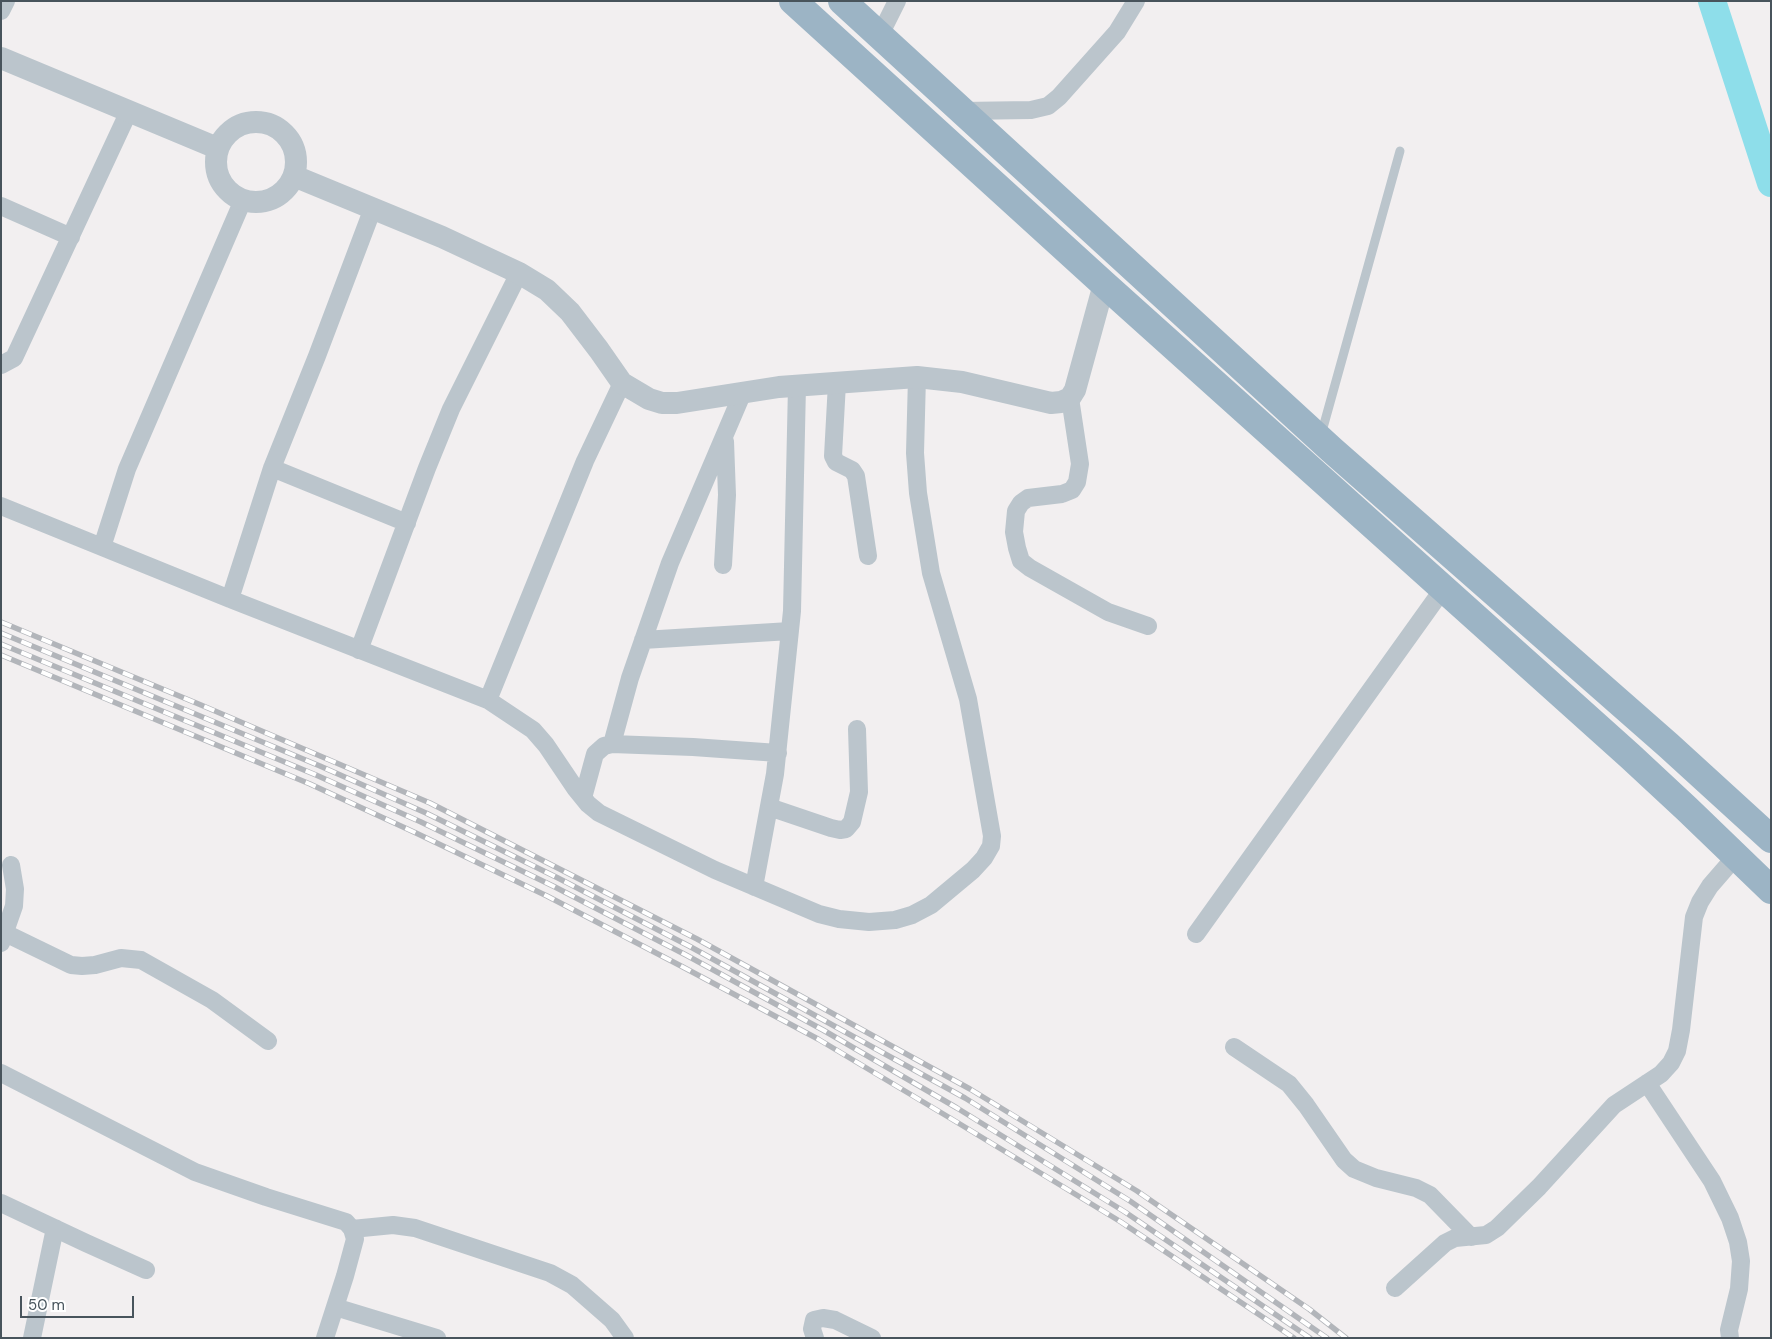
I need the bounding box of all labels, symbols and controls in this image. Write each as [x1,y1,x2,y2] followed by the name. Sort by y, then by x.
[22,1286,136,1318] scale bar
[28,1295,65,1315] text: 50 m

